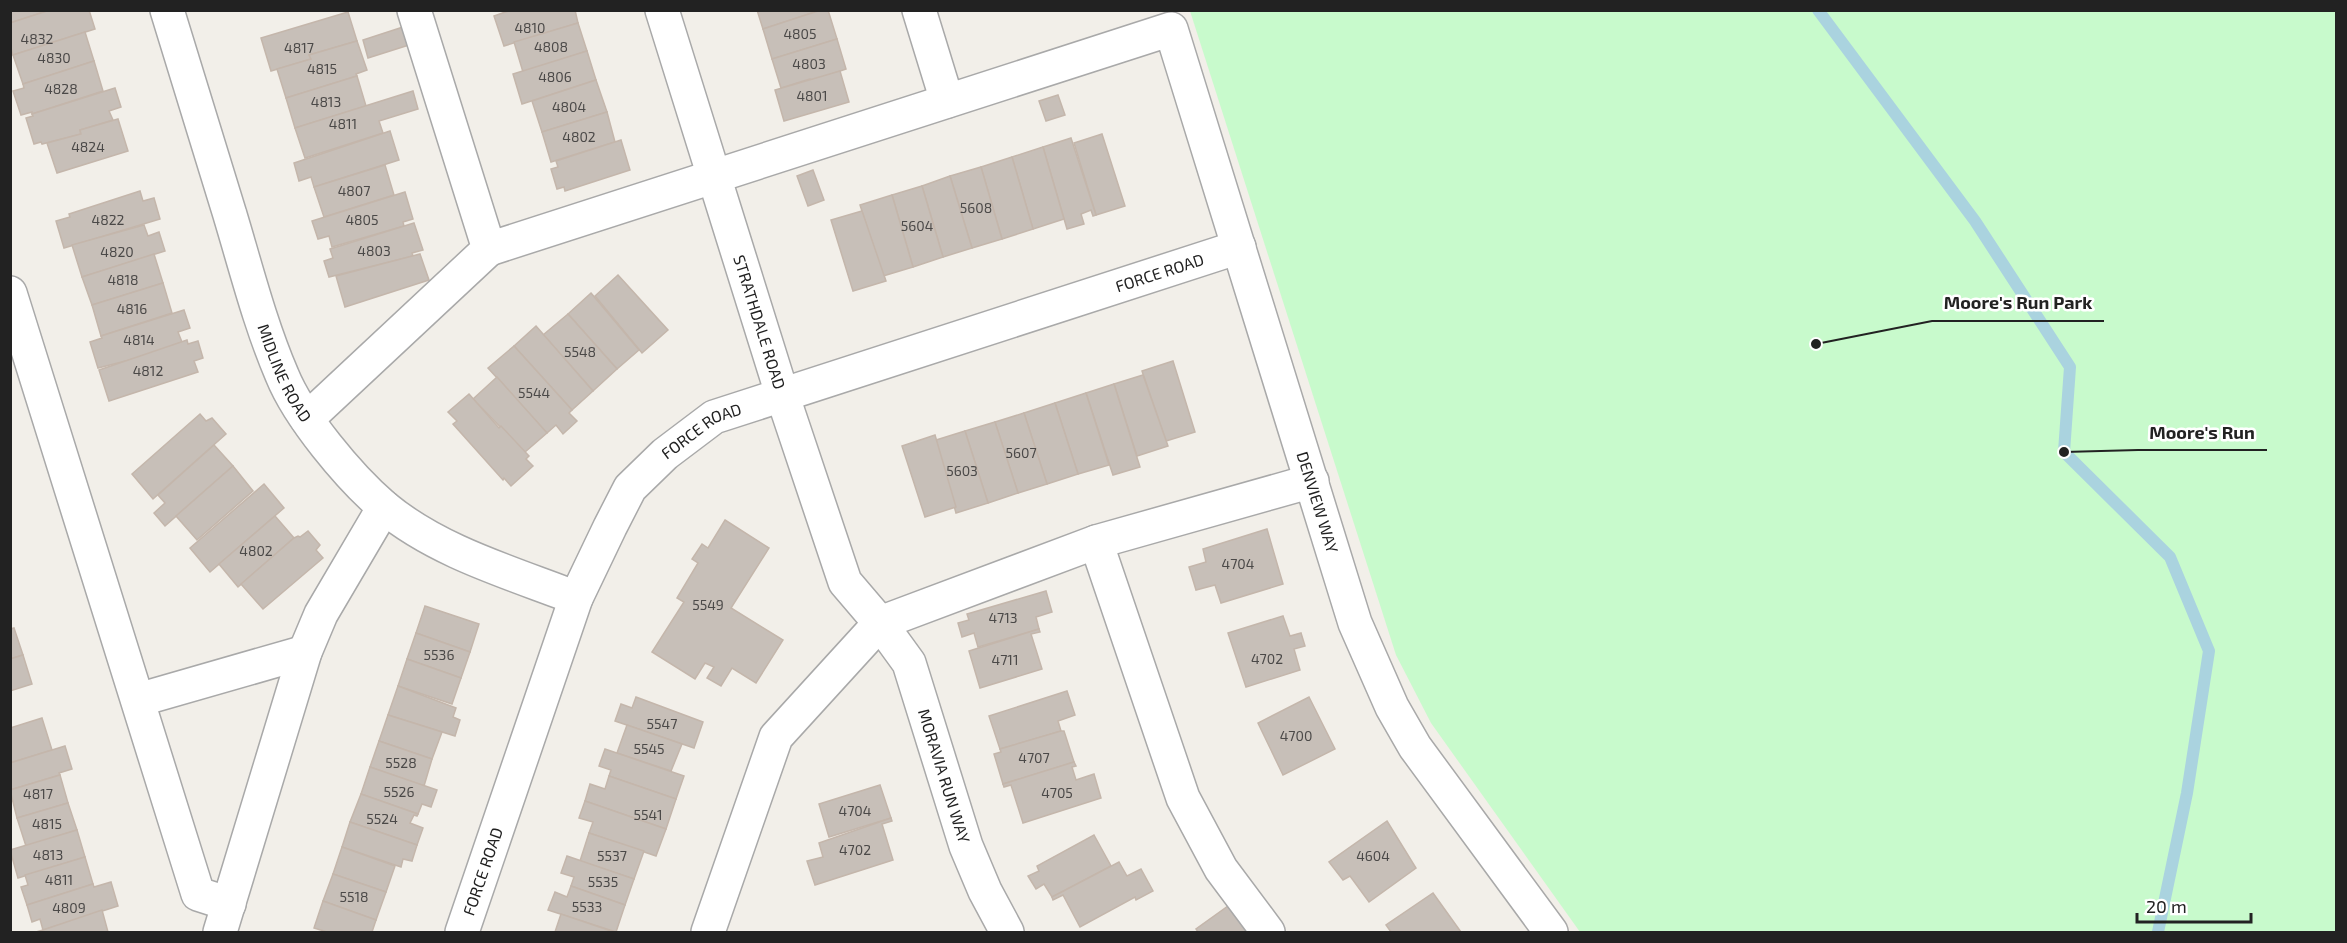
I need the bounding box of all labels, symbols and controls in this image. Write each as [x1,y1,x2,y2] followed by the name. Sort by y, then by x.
[514,19,546,36] house number: 4810
[783,25,817,42] house number: 4805
[21,30,54,47] house number: 4832
[534,38,568,55] house number: 4808
[284,39,314,56] house number: 4817
[37,49,71,66] house number: 4830
[792,55,826,72] house number: 4803
[307,60,337,77] house number: 4815
[538,68,572,85] house number: 4806
[44,80,78,97] house number: 4828
[796,87,828,104] house number: 4801
[311,93,341,110] house number: 4813
[552,98,586,115] house number: 4804
[329,115,357,132] house number: 4811
[562,128,596,145] house number: 4802
[71,138,105,155] house number: 4824
[338,182,370,199] house number: 4807
[960,199,992,216] house number: 5608
[92,211,125,228] house number: 4822
[345,211,379,228] house number: 4805
[901,217,933,234] house number: 5604
[357,242,391,259] house number: 4803
[100,243,134,260] house number: 4820
[1113,249,1206,295] street label: FORCE ROAD
[730,253,790,391] street label: STRATHDALE ROAD
[107,271,139,288] house number: 4818
[1932,285,2104,321] callout: Moore's Run Park
[1944,291,2092,313] text: Moore's Run Park
[117,300,147,317] house number: 4816
[254,321,316,425] street label: MIDLINE ROAD
[123,331,155,348] house number: 4814
[564,343,596,360] house number: 5548
[133,362,163,379] house number: 4812
[518,384,550,401] house number: 5544
[657,399,744,463] street label: FORCE ROAD
[2138,414,2267,450] callout: Moore's Run
[2149,421,2255,443] text: Moore's Run
[1005,444,1037,461] house number: 5607
[1293,449,1343,555] street label: DENVIEW WAY
[946,462,978,479] house number: 5603
[239,542,273,559] house number: 4802
[1222,555,1254,572] house number: 4704
[692,596,724,613] house number: 5549
[988,609,1018,626] house number: 4713
[424,646,454,663] house number: 5536
[1251,650,1283,667] house number: 4702
[992,651,1018,668] house number: 4711
[915,706,974,845] street label: MORAVIA RUN WAY
[647,715,677,732] house number: 5547
[1280,727,1312,744] house number: 4700
[633,740,665,757] house number: 5545
[1018,749,1050,766] house number: 4707
[385,754,417,771] house number: 5528
[384,783,414,800] house number: 5526
[1041,784,1073,801] house number: 4705
[23,785,53,802] house number: 4817
[839,802,871,819] house number: 4704
[633,806,663,823] house number: 5541
[366,810,398,827] house number: 5524
[32,815,62,832] house number: 4815
[458,825,506,918] street label: FORCE ROAD
[839,841,871,858] house number: 4702
[33,846,63,863] house number: 4813
[597,847,627,864] house number: 5537
[1356,847,1390,864] house number: 4604
[45,871,73,888] house number: 4811
[588,873,618,890] house number: 5535
[2137,886,2251,924] scale bar
[339,888,369,905] house number: 5518
[2146,895,2187,917] text: 20 m
[572,898,602,915] house number: 5533
[52,899,86,916] house number: 4809

